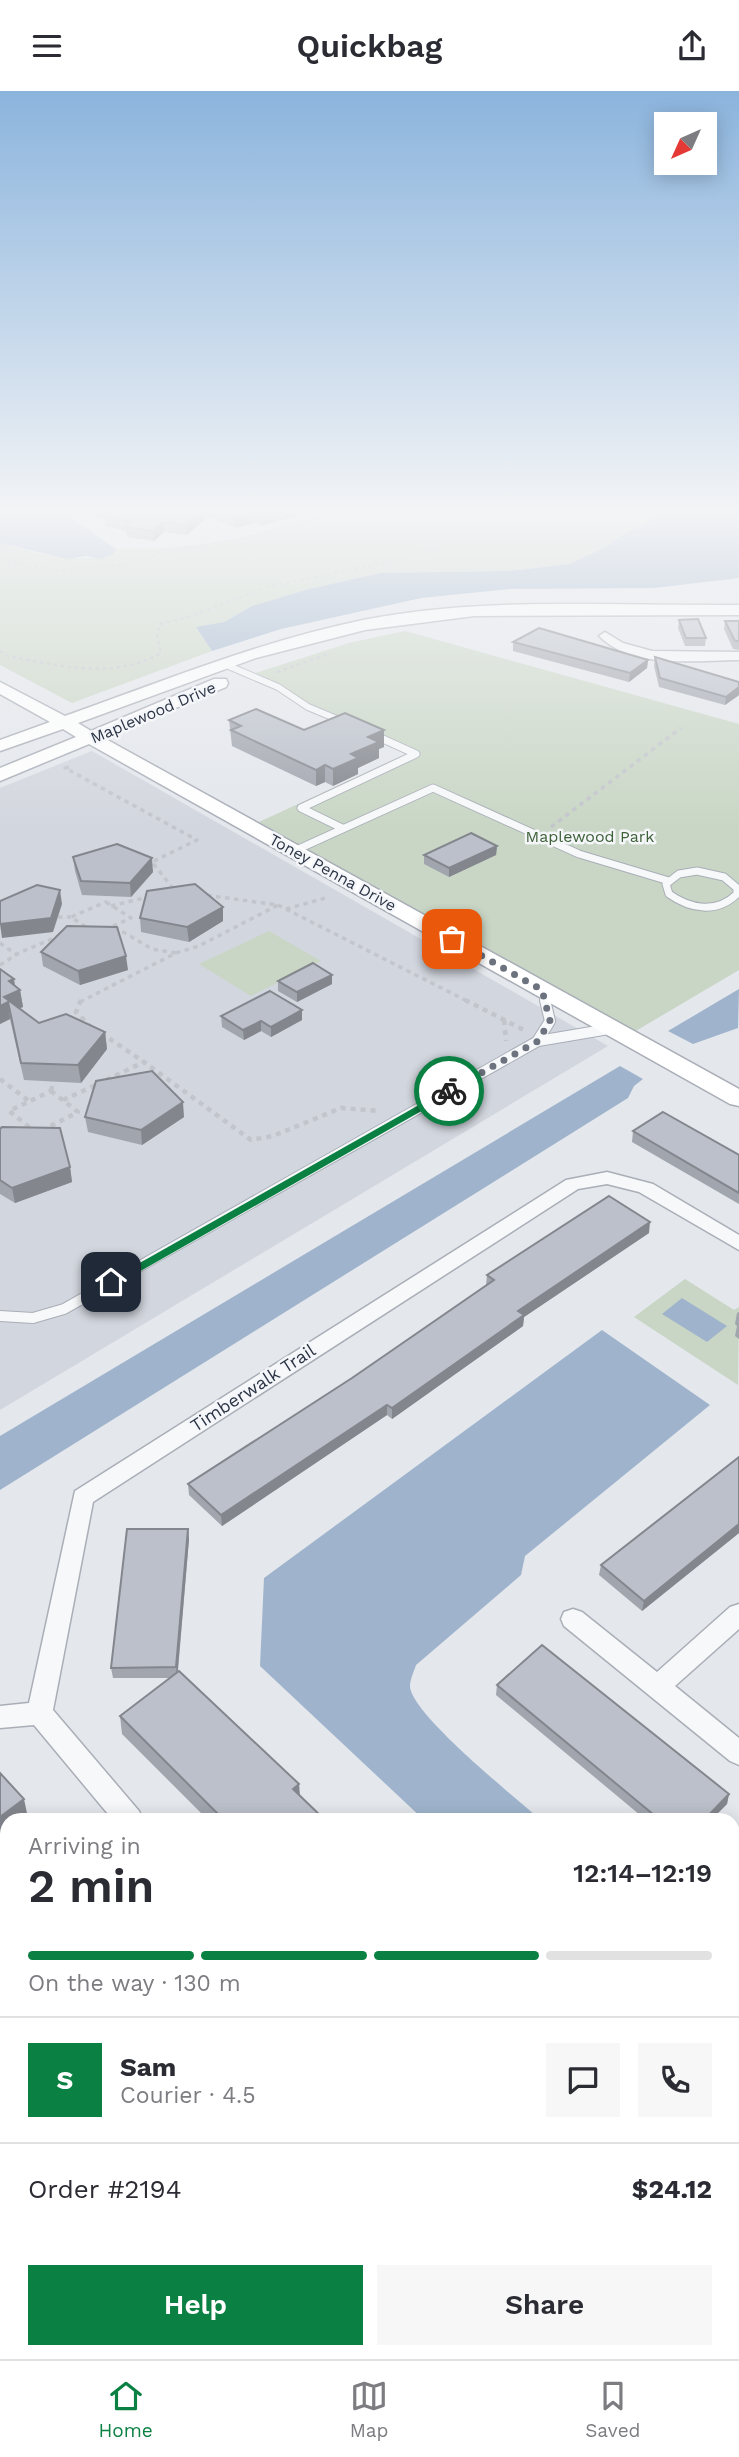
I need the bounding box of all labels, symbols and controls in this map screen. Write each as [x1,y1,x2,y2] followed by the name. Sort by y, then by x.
[28,27,66,65] icon: menu
[297,27,442,65] text: Quickbag
[673,27,711,65] icon: share
[654,112,718,175] north arrow
[654,112,717,175] map controls
[88,677,219,747] street label: Maplewood Drive
[526,827,654,846] park label: Maplewood Park
[266,830,400,915] street label: Toney Penna Drive
[422,909,482,969] pin
[433,920,471,958] icon: bag
[414,1056,484,1126] courier
[430,1072,468,1110] icon: bike
[81,1252,141,1312] pin
[92,1263,130,1301] icon: home
[186,1339,320,1436] street label: Timberwalk Trail
[28,1833,141,1860] text: Arriving in
[573,1858,712,1888] text: 12:14–12:19
[28,1859,154,1913] text: 2 min
[28,1970,241,1997] text: On the way · 130 m
[546,2043,620,2117] button: chat
[638,2043,712,2117] button: phone
[120,2052,176,2082] text: Sam
[57,2065,73,2095] text: S
[120,2082,256,2109] text: Courier · 4.5
[28,2174,182,2204] text: Order #2194
[632,2174,712,2204] text: $24.12
[28,2265,363,2345] button: Help
[377,2265,712,2345] button: Share
[98,2377,153,2442] tab: Home
[350,2377,388,2442] tab: Map
[585,2377,641,2442] tab: Saved

